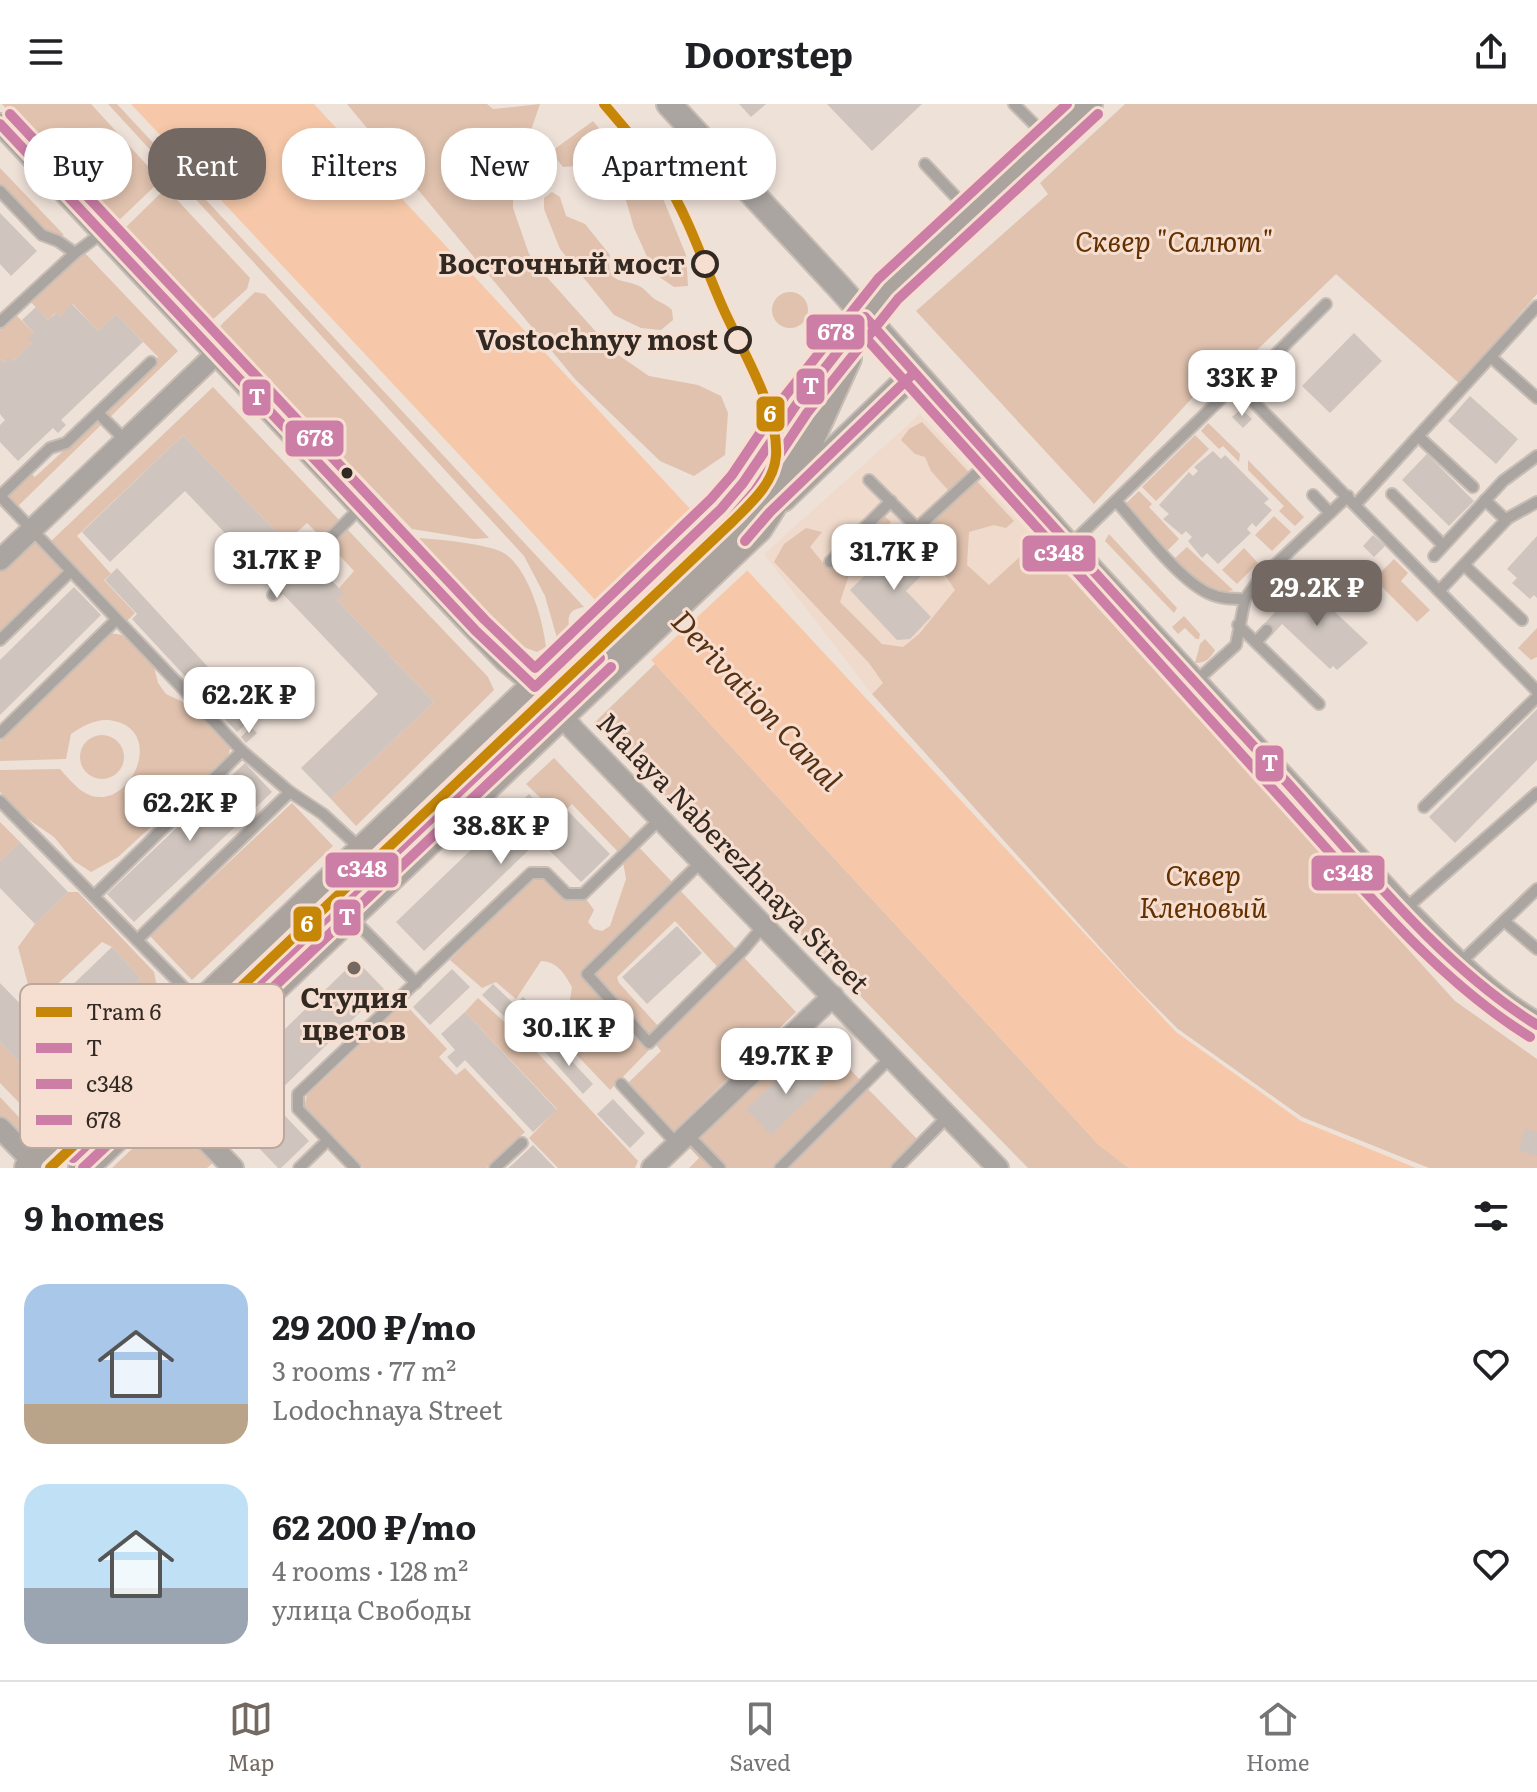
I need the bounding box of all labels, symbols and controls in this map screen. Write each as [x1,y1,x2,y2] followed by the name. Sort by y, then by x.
[684,26,853,79] text: Doorstep
[24,30,68,74] icon: menu
[1469,30,1513,74] icon: share
[24,128,132,200] chip: Buy
[148,128,266,200] chip: Rent
[282,128,425,200] chip: Filters
[441,128,557,200] chip: New
[573,128,776,200] chip: Apartment
[1075,219,1273,261] park label: Сквер "Салют"
[438,241,685,283] place label: Восточный мост
[692,251,718,277] marker: Восточный мост
[805,313,866,351] line badge: 678
[817,314,855,347] text: 678
[476,317,719,359] place label: Vostochnyy most
[725,327,751,353] marker: Vostochnyy most
[1186,350,1298,418] pin: 33K ₽
[1206,356,1278,395] text: 33K ₽
[795,367,826,406] line badge: Т
[803,368,819,401] text: Т
[241,378,272,417] line badge: Т
[249,379,265,412] text: Т
[755,395,786,433] line badge: 6
[764,396,777,429] text: 6
[284,419,345,458] line badge: 678
[296,420,334,453] text: 678
[339,465,355,481] unlabelled marker
[820,524,968,592] pin: 31.7K ₽
[850,530,938,569] text: 31.7K ₽
[203,532,351,600] pin: 31.7K ₽
[1021,534,1097,573] line badge: с348
[1034,535,1084,568] text: с348
[233,538,321,577] text: 31.7K ₽
[1243,560,1391,628] pin: 29.2K ₽
[1270,566,1364,605] text: 29.2K ₽
[663,599,854,800] water label: Derivation Canal
[175,667,323,735] pin: 62.2K ₽
[202,673,296,712] text: 62.2K ₽
[588,701,881,1002] street label: Malaya Naberezhnaya Street
[1254,744,1285,783] line badge: Т
[1262,745,1278,778] text: Т
[116,775,264,843] pin: 62.2K ₽
[143,781,237,820] text: 62.2K ₽
[427,798,575,866] pin: 38.8K ₽
[453,804,549,843] text: 38.8K ₽
[324,851,400,889] line badge: с348
[337,851,387,884] text: с348
[1139,853,1267,927] park label: Сквер Кленовый
[1310,854,1386,892] line badge: с348
[1323,855,1373,888] text: с348
[332,898,362,937] line badge: Т
[339,899,355,932] text: Т
[292,905,323,943] line badge: 6
[301,906,314,939] text: 6
[345,959,363,977] marker: Студия цветов
[300,975,408,1049] place label: Студия цветов
[20,984,284,1148] legend
[86,994,161,1027] text: Tram 6
[495,1000,643,1068] pin: 30.1K ₽
[523,1006,615,1045] text: 30.1K ₽
[712,1028,860,1096] pin: 49.7K ₽
[86,1030,102,1063] text: Т
[739,1034,833,1073] text: 49.7K ₽
[86,1066,133,1099] text: с348
[86,1102,121,1135] text: 678
[24,1191,164,1241] text: 9 homes
[1469,1194,1513,1238] icon: filters
[272,1300,476,1350] text: 29 200 ₽/mo
[88,1316,184,1412] icon: home
[1469,1342,1513,1386] icon: heart
[272,1350,456,1389] text: 3 rooms · 77 m²
[272,1389,502,1428] text: Lodochnaya Street
[272,1500,476,1550] text: 62 200 ₽/mo
[88,1516,184,1612] icon: home
[1469,1542,1513,1586] icon: heart
[272,1550,468,1589] text: 4 rooms · 128 m²
[272,1589,472,1628] text: улица Свободы
[228,1697,274,1778] tab: Map
[730,1697,791,1778] tab: Saved
[1246,1697,1309,1778] tab: Home

